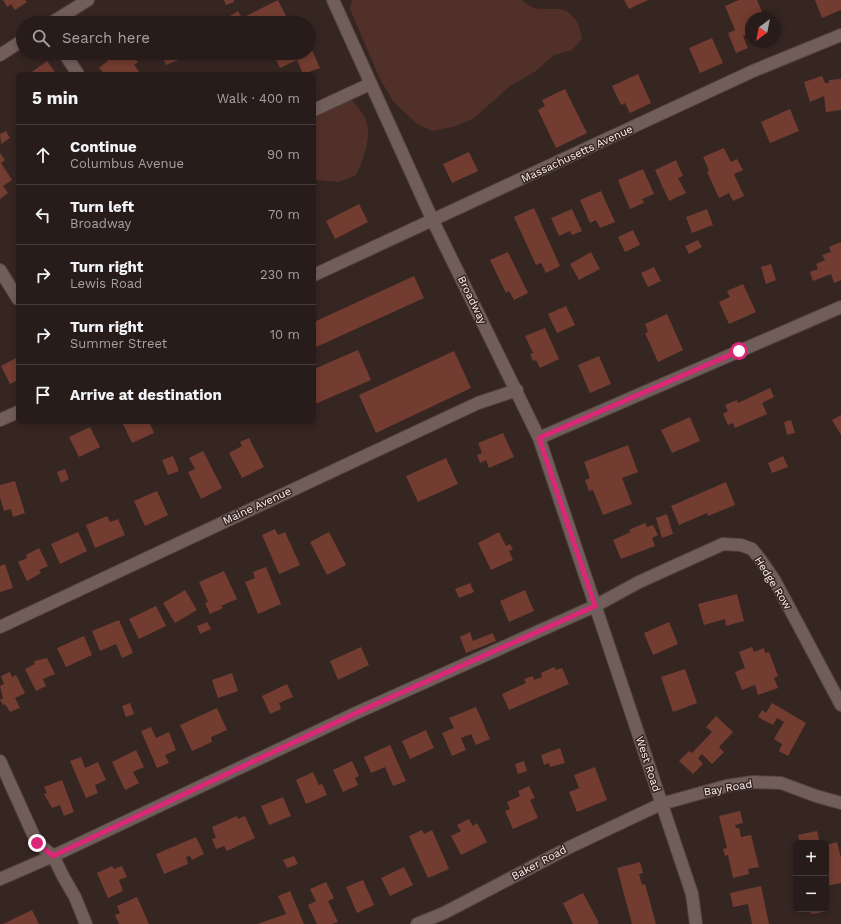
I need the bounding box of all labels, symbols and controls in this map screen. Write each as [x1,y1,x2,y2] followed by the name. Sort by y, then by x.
[745,12,781,48] north arrow
[16,16,316,60] search box
[30,27,52,49] icon: search
[62,29,150,47] text: Search here
[32,88,78,108] text: 5 min
[217,91,300,106] text: Walk · 400 m
[519,122,635,186] street label: Massachusetts Avenue
[70,138,137,156] text: Continue
[32,144,54,166] icon: ahead
[267,147,300,162] text: 90 m
[70,156,184,171] text: Columbus Avenue
[70,198,134,216] text: Turn left
[32,204,54,226] icon: left
[268,207,300,222] text: 70 m
[70,216,131,231] text: Broadway
[70,258,143,276] text: Turn right
[32,264,54,286] icon: right
[260,267,300,282] text: 230 m
[455,274,489,326] street label: Broadway
[70,276,142,291] text: Lewis Road
[70,318,143,336] text: Turn right
[32,324,54,346] icon: right
[270,327,300,342] text: 10 m
[70,336,167,351] text: Summer Street
[730,342,748,360] route start
[32,384,54,406] icon: arrive
[70,386,222,404] text: Arrive at destination
[221,485,293,527] street label: Maine Avenue
[752,554,794,612] street label: Hedge Row
[633,735,663,793] street label: West Road
[703,777,753,799] street label: Bay Road
[28,834,46,852] route end
[793,840,829,912] map controls
[793,840,829,876] button: +
[509,843,569,883] street label: Baker Road
[793,876,829,912] button: −

